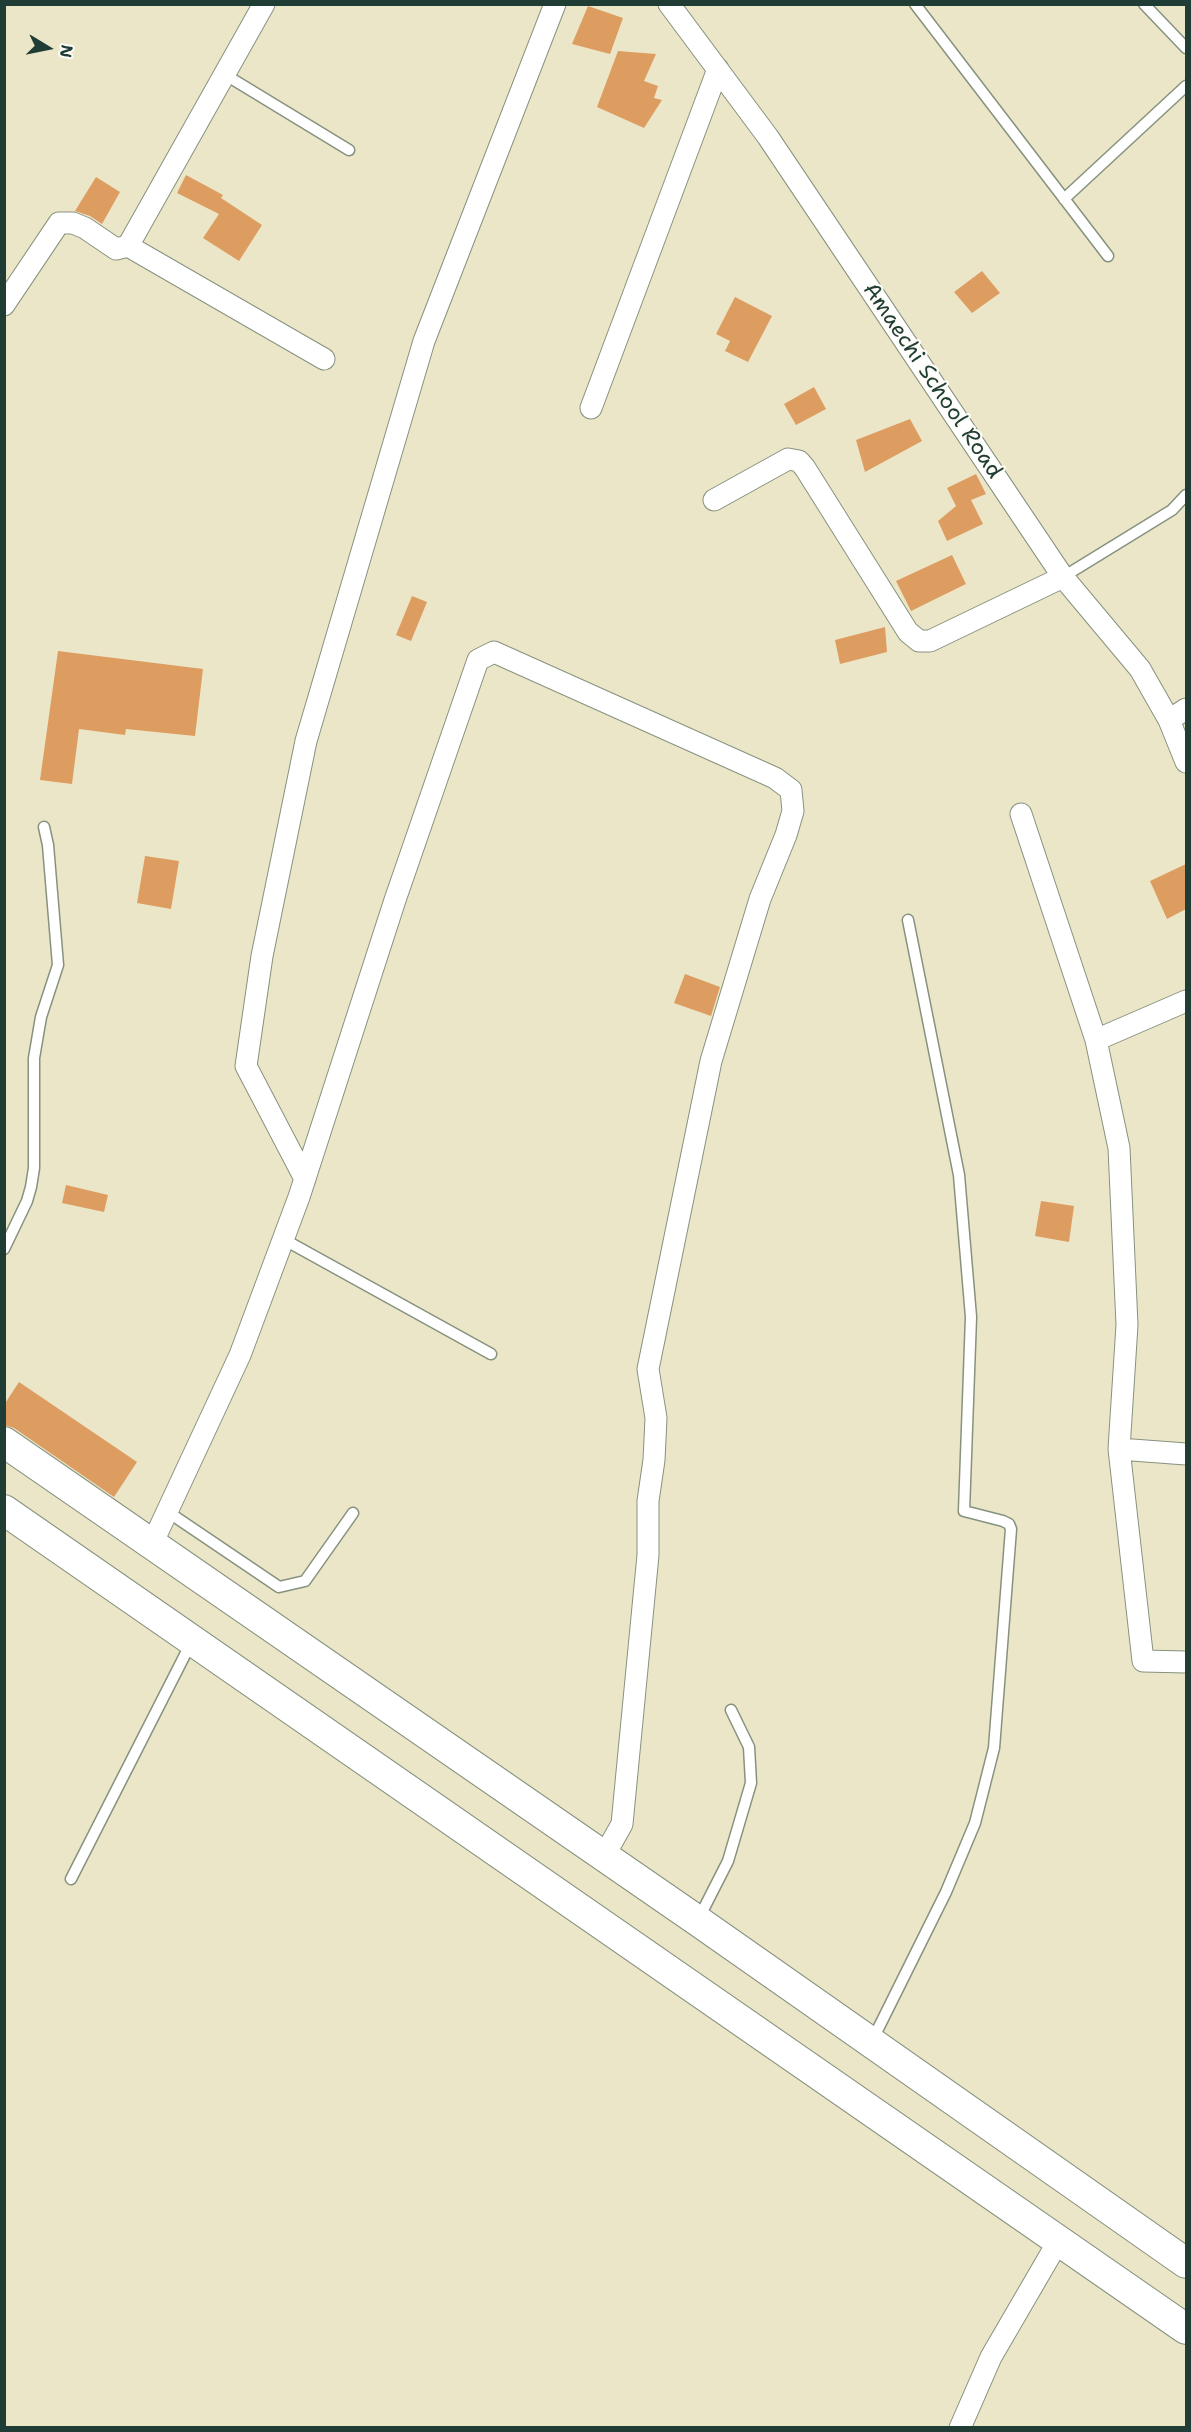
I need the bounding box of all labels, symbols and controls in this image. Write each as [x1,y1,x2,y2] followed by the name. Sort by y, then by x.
[18,18,78,78] north arrow
[55,43,78,59] text: N
[857,278,1007,484] street label: Amaechi School Road

